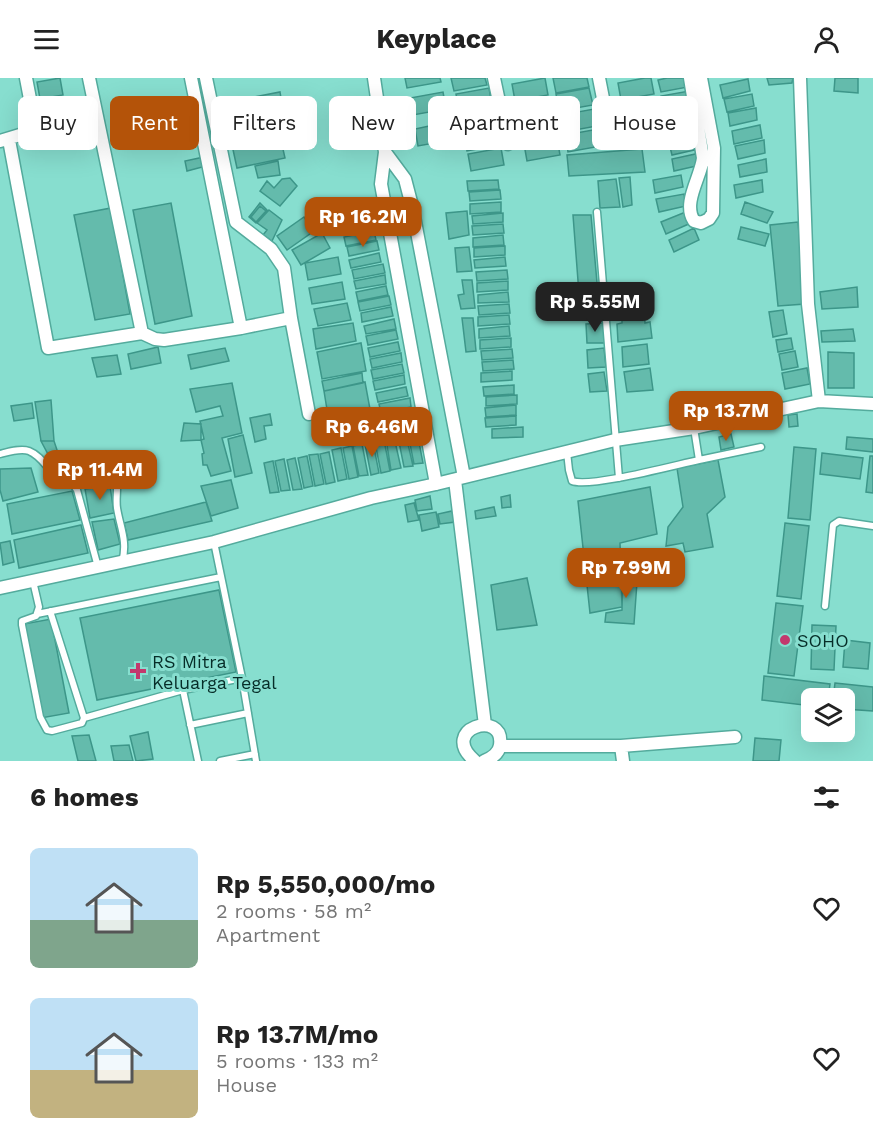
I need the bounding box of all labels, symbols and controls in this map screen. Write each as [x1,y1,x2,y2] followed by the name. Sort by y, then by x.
[30,23,63,56] icon: menu
[376,23,497,55] text: Keyplace
[810,23,843,56] icon: person
[18,96,98,150] chip: Buy
[110,96,199,150] chip: Rent
[211,96,317,150] chip: Filters
[329,96,416,150] chip: New
[428,96,580,150] chip: Apartment
[592,96,698,150] chip: House
[301,197,425,248] pin: Rp 16.2M
[319,204,407,228] text: Rp 16.2M
[533,282,657,333] pin: Rp 5.55M
[550,289,640,313] text: Rp 5.55M
[664,391,788,442] pin: Rp 13.7M
[683,398,769,422] text: Rp 13.7M
[310,407,434,458] pin: Rp 6.46M
[325,414,419,438] text: Rp 6.46M
[38,450,162,501] pin: Rp 11.4M
[57,457,143,481] text: Rp 11.4M
[564,548,688,599] pin: Rp 7.99M
[581,555,671,579] text: Rp 7.99M
[797,630,849,651] place label: SOHO
[778,633,792,647] marker: SOHO
[152,651,277,693] place label: RS Mitra Keluarga Tegal
[129,662,147,680] marker: RS Mitra Keluarga Tegal
[801,688,855,742] map controls
[801,688,855,742] button: layers
[810,781,843,814] icon: filters
[30,782,139,812] text: 6 homes
[216,869,435,899] text: Rp 5,550,000/mo
[78,872,150,944] icon: home
[810,892,843,925] icon: heart
[216,899,371,923] text: 2 rooms · 58 m²
[216,923,320,947] text: Apartment
[216,1019,378,1049] text: Rp 13.7M/mo
[78,1022,150,1094] icon: home
[810,1042,843,1075] icon: heart
[216,1049,378,1073] text: 5 rooms · 133 m²
[216,1073,277,1097] text: House

